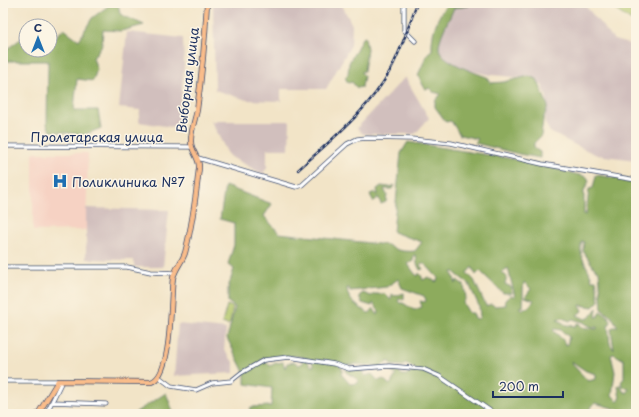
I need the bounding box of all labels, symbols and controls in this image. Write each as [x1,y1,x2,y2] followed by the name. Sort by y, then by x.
[18,18,58,58] north arrow
[34,19,42,36] text: С
[171,25,203,134] street label: Выборная улица
[31,127,164,146] street label: Пролетарская улица
[51,172,69,190] hospital icon: Поликлиника №7
[72,172,185,191] place label: Поликлиника №7
[493,373,563,399] scale bar
[499,377,539,395] text: 200 m

